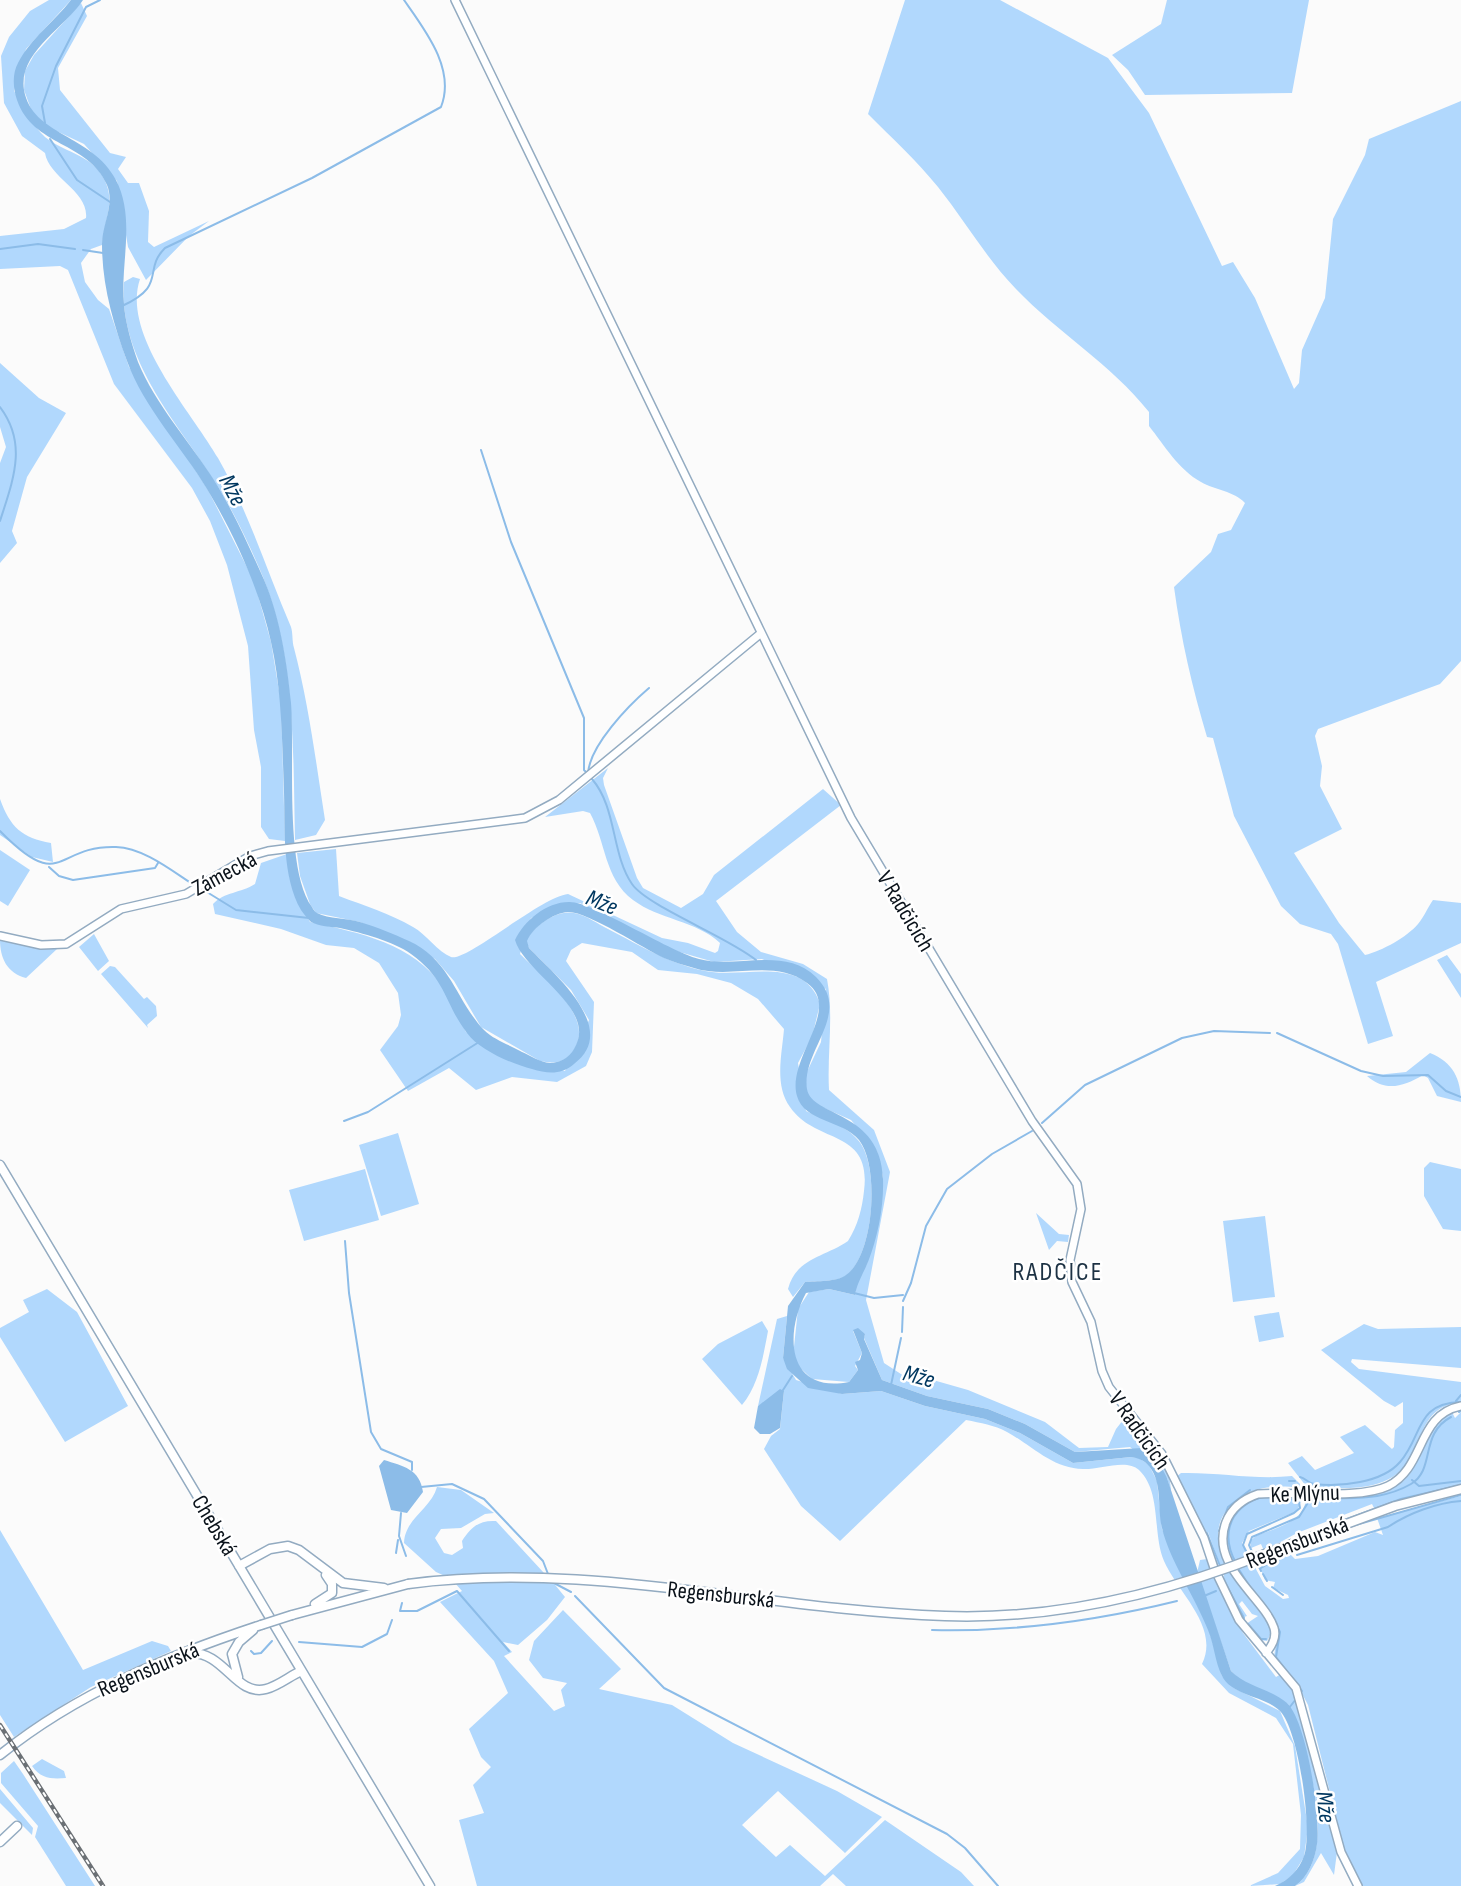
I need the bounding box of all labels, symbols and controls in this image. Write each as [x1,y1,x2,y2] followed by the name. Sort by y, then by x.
[212,470,253,511] water label: Mže
[187,845,261,902] street label: Zámecká
[870,866,940,957] street label: V Radčicích
[582,883,622,922] water label: Mže
[1013,1257,1103,1288] district label: RADČICE
[900,1358,938,1395] water label: Mže
[1102,1386,1176,1475] street label: V Radčicích
[1270,1479,1340,1509] street label: Ke Mlýnu
[185,1490,243,1561] street label: Chebská
[1242,1511,1352,1575] street label: Regensburská
[666,1575,776,1615] street label: Regensburská
[94,1636,203,1704] street label: Regensburská
[1309,1790,1342,1824] water label: Mže

